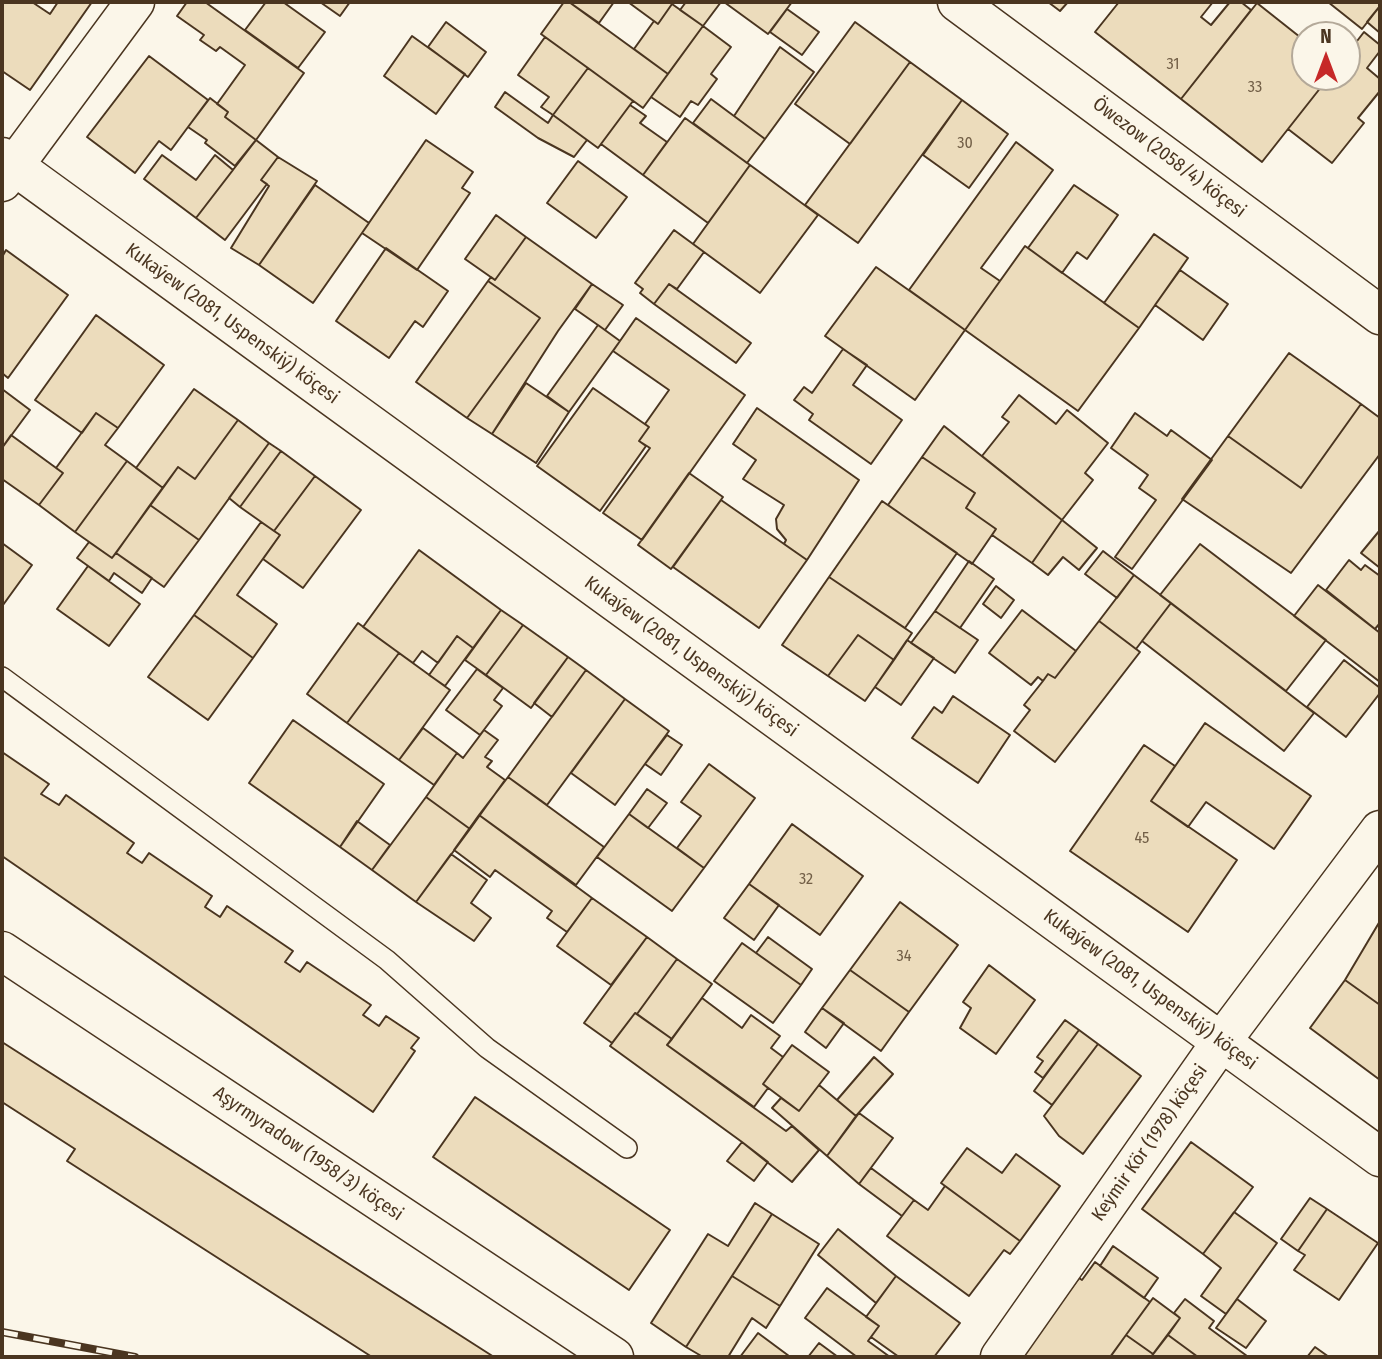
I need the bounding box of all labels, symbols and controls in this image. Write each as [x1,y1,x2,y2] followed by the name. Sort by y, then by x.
[1291,21,1361,91] north arrow
[1320,25,1332,48] text: N
[1166,55,1180,75] house number: 31
[1248,78,1262,98] house number: 33
[1088,93,1250,223] street label: Öwezow (2058/4) köçesi
[957,134,973,154] house number: 30
[121,239,343,409] street label: Kukaýew (2081, Uspenskiý) köçesi
[580,572,802,742] street label: Kukaýew (2081, Uspenskiý) köçesi
[1135,829,1149,849] house number: 45
[799,870,813,890] house number: 32
[1039,905,1261,1075] street label: Kukaýew (2081, Uspenskiý) köçesi
[897,947,911,967] house number: 34
[1087,1060,1213,1226] street label: Keýmir Kör (1978) köçesi
[209,1082,407,1226] street label: Aşyrmyradow (1958/3) köçesi

